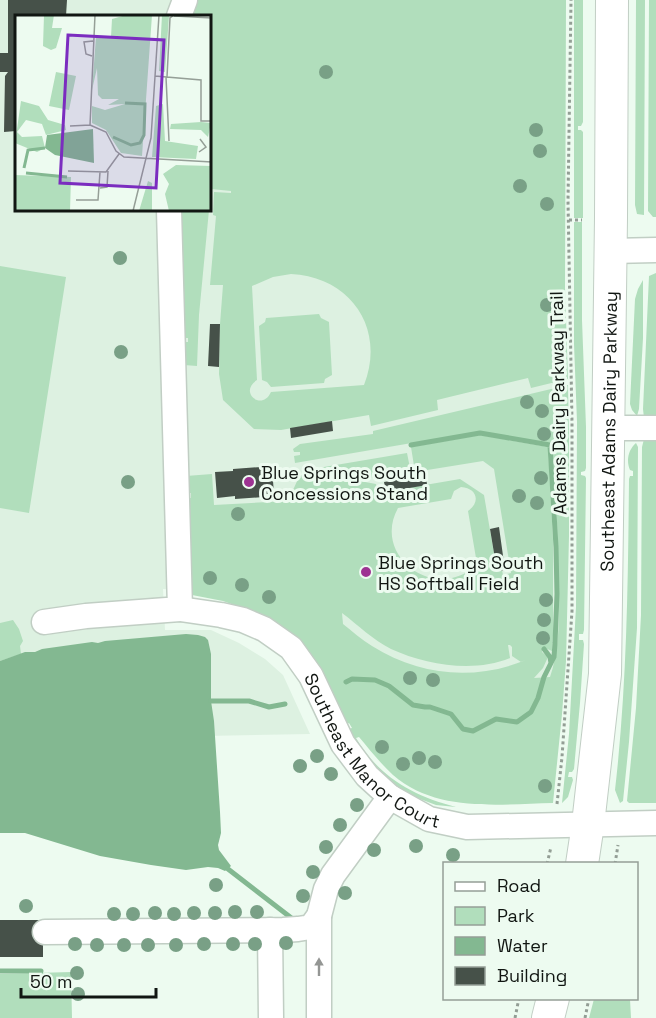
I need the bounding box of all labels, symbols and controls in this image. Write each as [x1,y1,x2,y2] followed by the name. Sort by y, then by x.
[15,15,212,212] inset map
[545,291,571,515] street label: Adams Dairy Parkway Trail
[595,291,622,572] street label: Southeast Adams Dairy Parkway
[261,461,428,505] place label: Blue Springs South Concessions Stand
[242,475,256,489] marker: Blue Springs South Concessions Stand
[378,551,544,595] place label: Blue Springs South HS Softball Field
[359,565,373,579] marker: Blue Springs South HS Softball Field
[300,669,442,832] street label: Southeast Manor Court
[443,862,638,1000] legend
[497,874,541,897] text: Road
[497,904,535,927] text: Park
[497,934,548,957] text: Water
[314,957,324,976] one-way arrow
[21,961,156,999] scale bar
[497,964,567,987] text: Building
[30,970,72,993] text: 50 m

